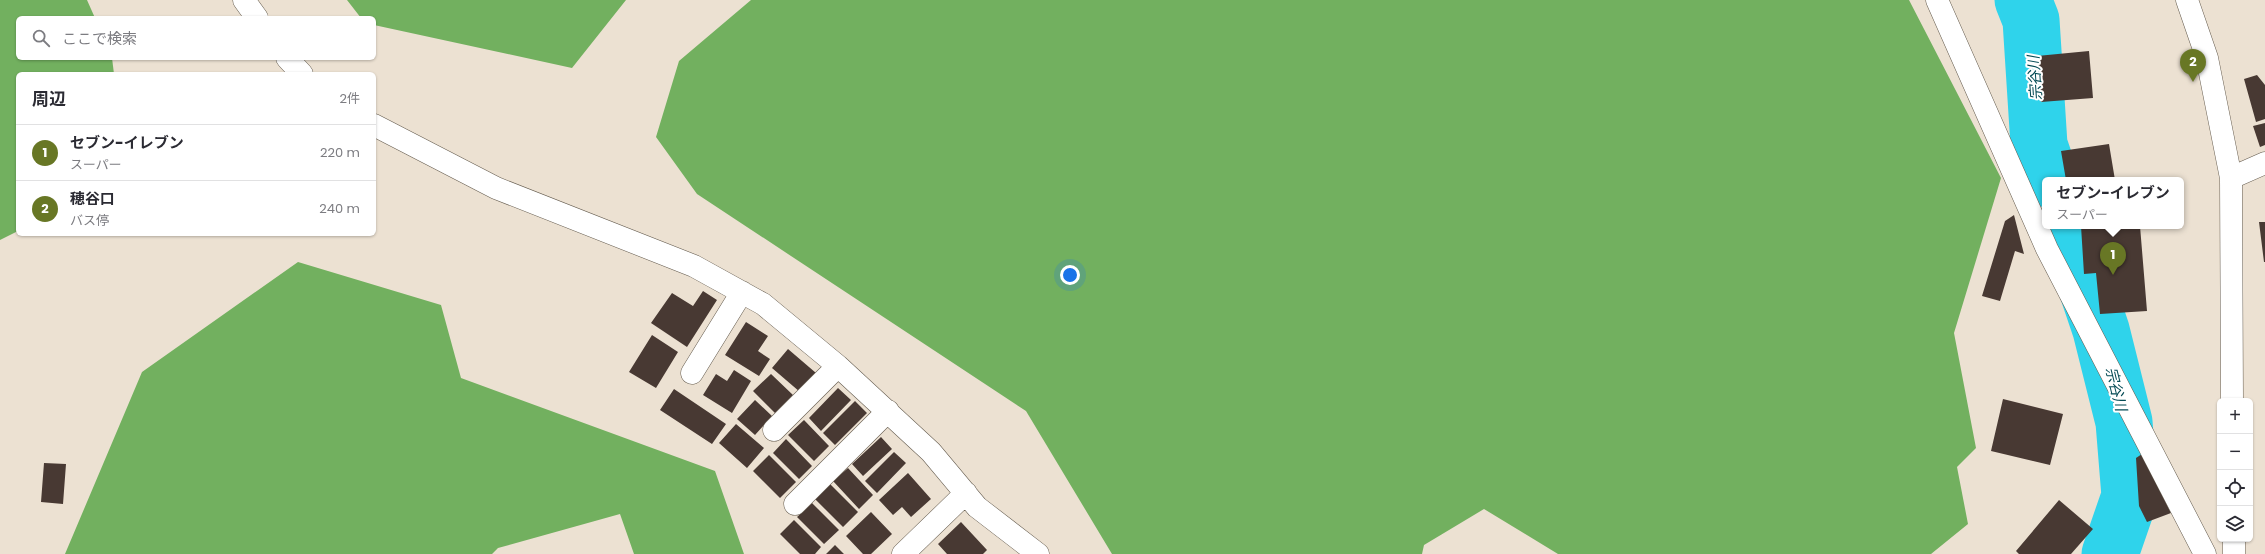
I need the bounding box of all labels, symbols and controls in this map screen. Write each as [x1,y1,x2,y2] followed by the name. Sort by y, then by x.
[16,16,376,60] search box
[30,27,52,49] icon: search
[62,28,137,49] text: ここで検索
[2180,49,2206,82] pin: 2
[2022,53,2047,101] water label: 宗谷川
[32,87,66,111] text: 周辺
[340,89,360,108] text: 2件
[70,132,184,153] text: セブン-イレブン
[43,143,47,162] text: 1
[320,143,360,162] text: 220 m
[70,155,122,174] text: スーパー
[2042,177,2184,229] popup
[2056,182,2170,203] text: セブン-イレブン
[70,188,115,209] text: 穂谷口
[41,199,49,218] text: 2
[319,199,360,218] text: 240 m
[2056,205,2108,224] text: スーパー
[70,211,109,230] text: バス停
[2100,242,2126,275] pin: 1
[1060,265,1080,285] your location
[2101,364,2133,415] water label: 宗谷川
[2217,398,2253,542] map controls
[2217,398,2253,434] button: +
[2217,434,2253,470] button: −
[2217,470,2253,506] button: locate
[2217,506,2253,542] button: layers

